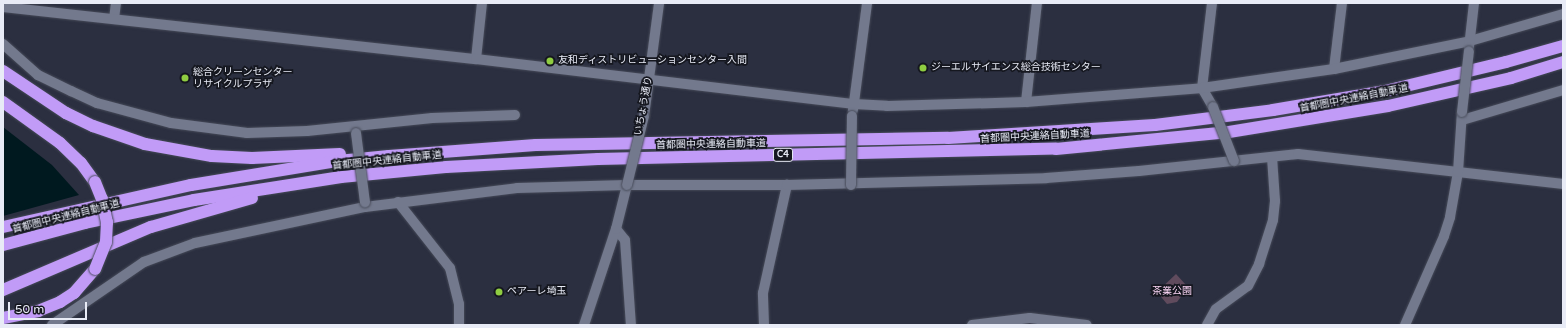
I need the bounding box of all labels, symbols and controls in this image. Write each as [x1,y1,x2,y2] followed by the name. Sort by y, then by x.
[558,55,748,67] place label: 友和ディストリビューションセンター入間
[545,56,555,66] marker: 友和ディストリビューションセンター入間
[931,62,1101,74] place label: ジーエルサイエンス総合技術センター
[918,63,928,73] marker: ジーエルサイエンス総合技術センター
[193,66,293,90] place label: 総合クリーンセンター リサイクルプラザ
[180,73,190,83] marker: 総合クリーンセンター リサイクルプラザ
[632,75,656,137] street label: いちょう通り
[1299,83,1409,115] street label: 首都圏中央連絡自動車道
[980,128,1090,146] street label: 首都圏中央連絡自動車道
[656,138,766,152] street label: 首都圏中央連絡自動車道
[773,148,793,162] road number: C4
[332,149,442,173] street label: 首都圏中央連絡自動車道
[11,198,121,236] street label: 首都圏中央連絡自動車道
[507,286,566,298] place label: ペアーレ埼玉
[1152,286,1192,298] park label: 茶業公園
[494,287,504,297] marker: ペアーレ埼玉
[10,294,89,320] scale bar
[15,302,44,316] text: 50 m

